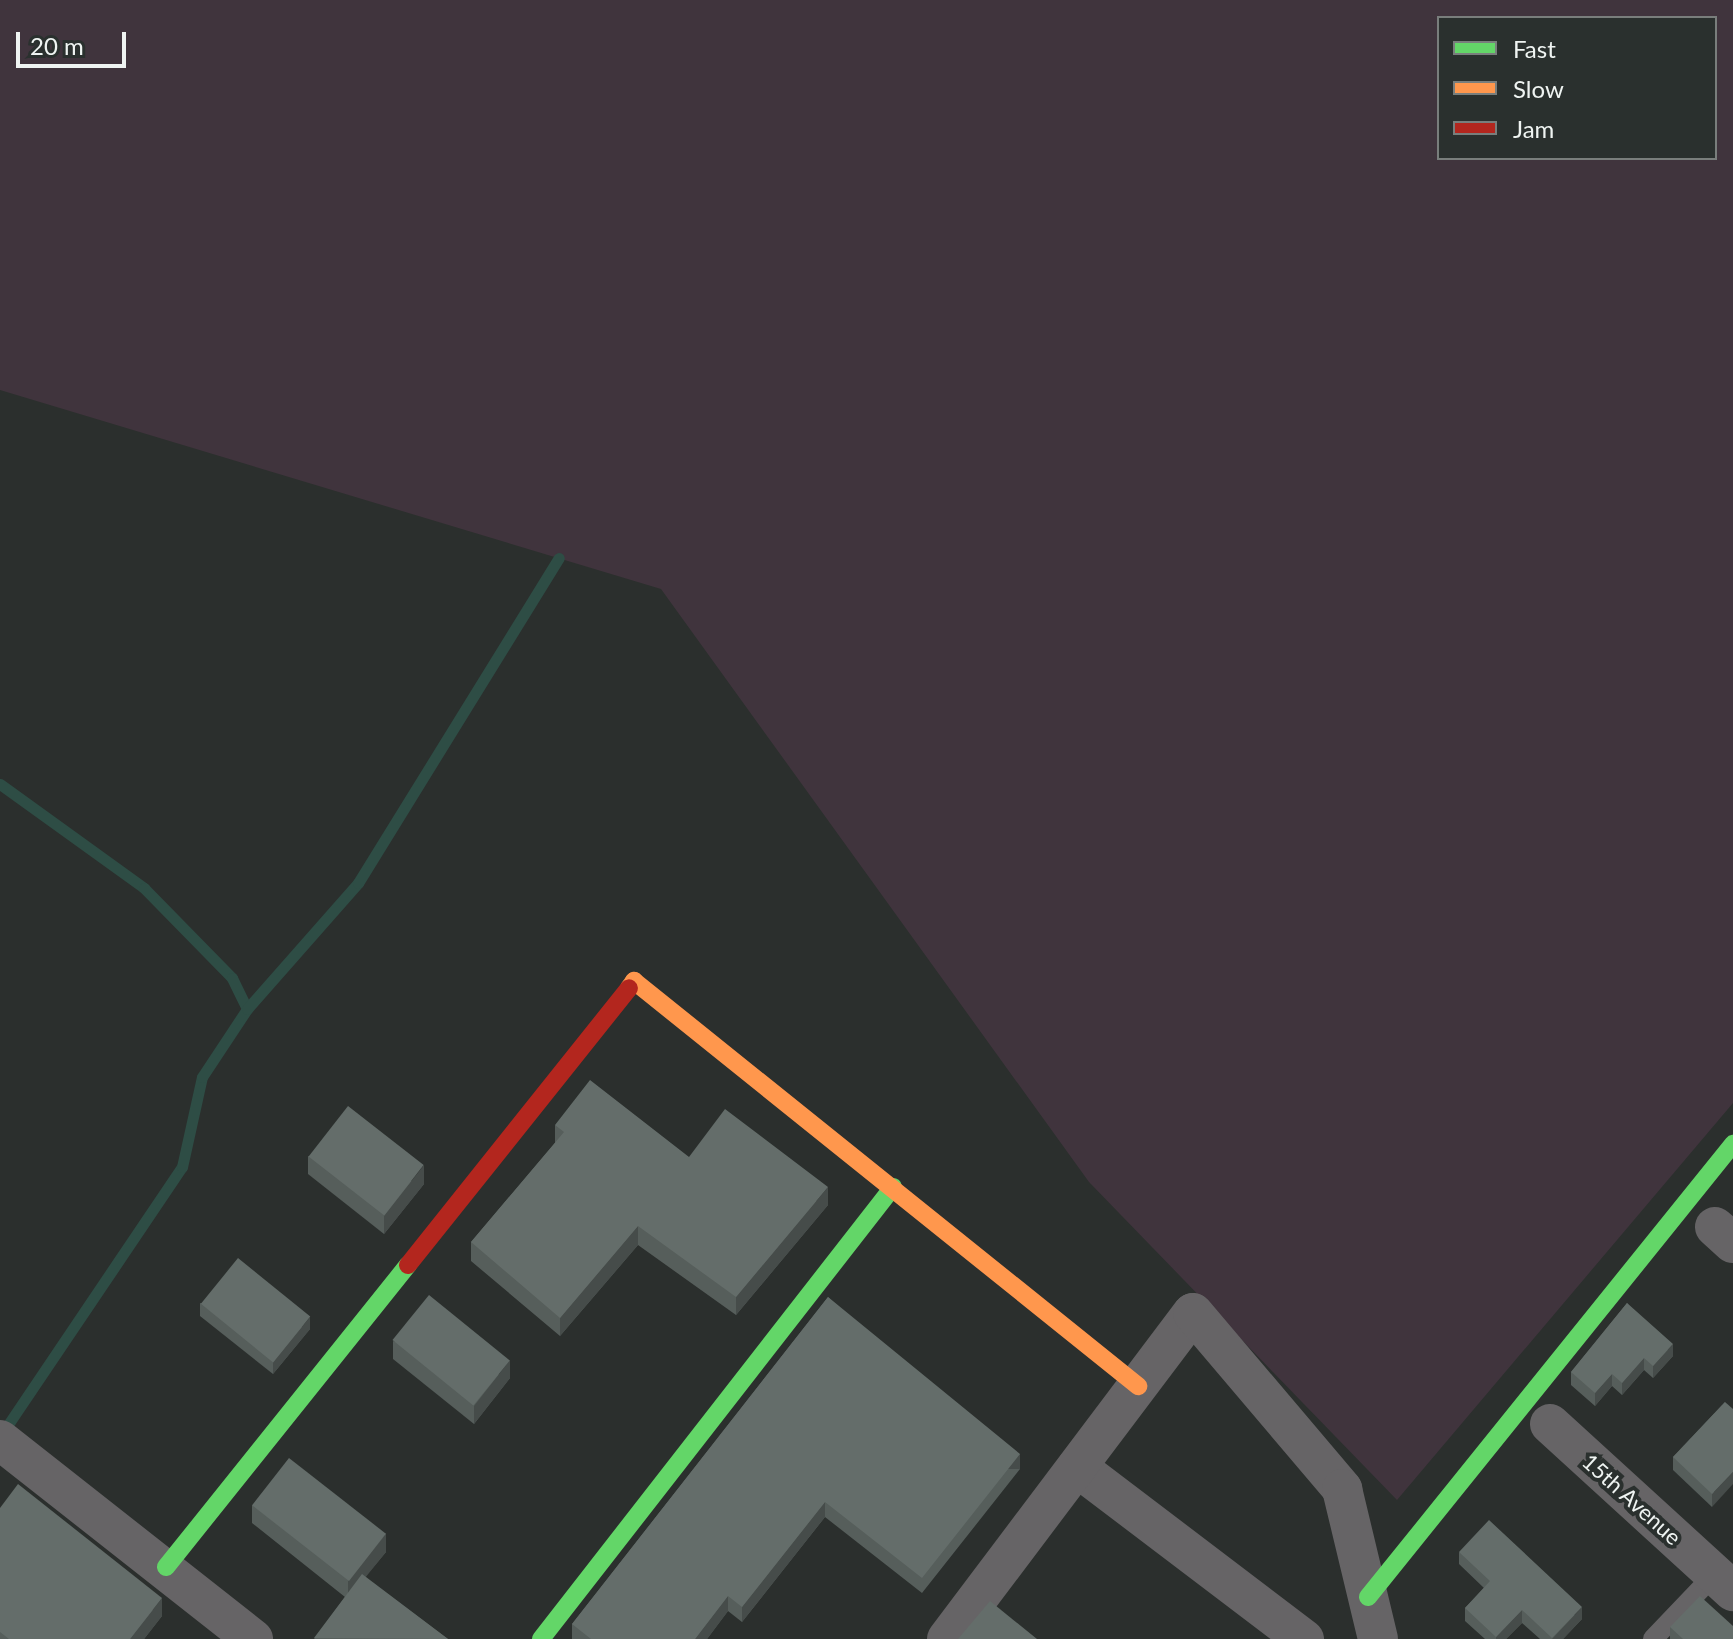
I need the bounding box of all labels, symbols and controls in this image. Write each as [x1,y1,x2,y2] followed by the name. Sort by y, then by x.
[20,16,130,66] scale bar
[1437,16,1717,160] legend
[30,31,84,60] text: 20 m
[1513,34,1556,63] text: Fast
[1513,74,1564,103] text: Slow
[1513,114,1554,143] text: Jam
[1577,1448,1687,1550] street label: 15th Avenue

